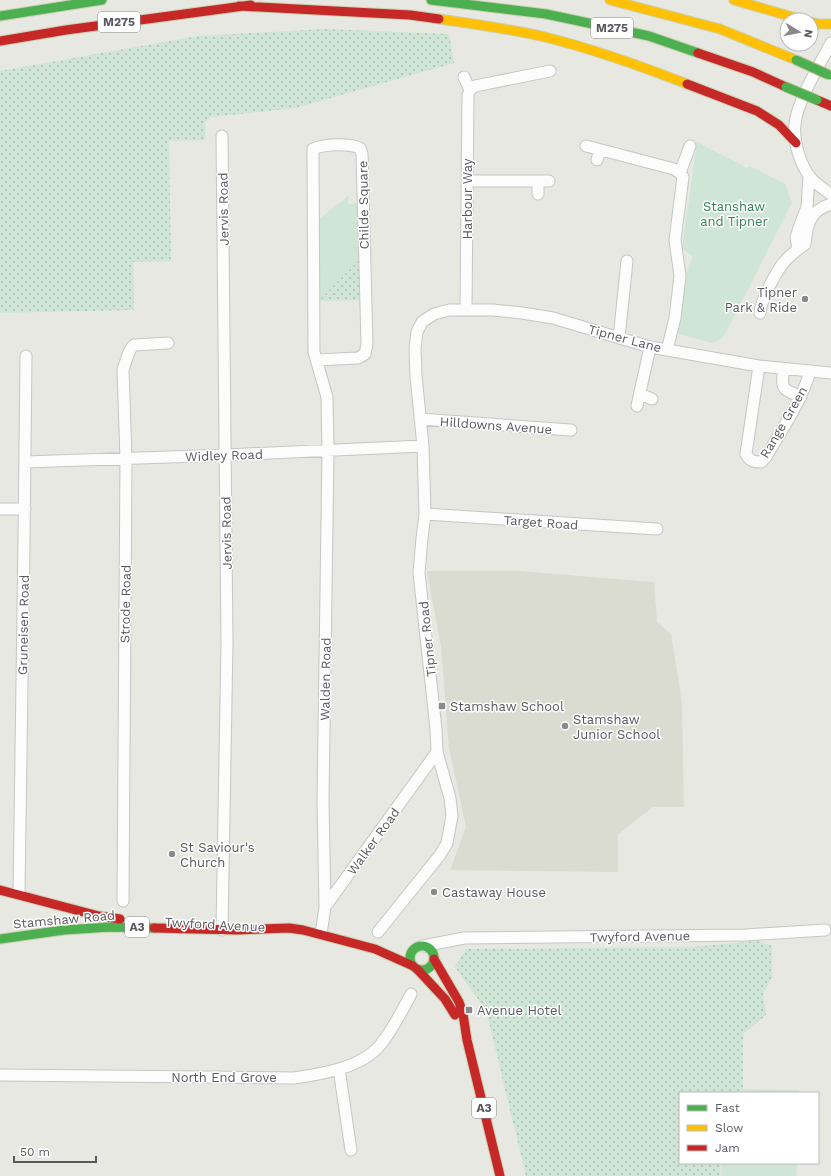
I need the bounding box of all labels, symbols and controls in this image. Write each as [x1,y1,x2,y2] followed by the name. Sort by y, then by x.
[98,12,140,32] road number: M275
[779,12,819,52] north arrow
[591,18,633,38] road number: M275
[801,29,815,39] text: N
[460,158,475,239] street label: Harbour Way
[355,160,372,250] street label: Childe Square
[215,172,232,246] street label: Jervis Road
[700,199,768,229] park label: Stanshaw and Tipner
[725,285,797,315] place label: Tipner Park & Ride
[800,294,810,304] marker: Tipner Park & Ride
[587,322,663,355] street label: Tipner Lane
[757,384,810,461] street label: Range Green
[439,414,553,437] street label: Hilldowns Avenue
[185,447,263,464] street label: Widley Road
[218,496,235,570] street label: Jervis Road
[503,512,579,533] street label: Target Road
[117,565,134,643] street label: Strode Road
[15,575,32,675] street label: Gruneisen Road
[416,600,439,678] street label: Tipner Road
[317,637,334,721] street label: Walden Road
[450,699,564,714] place label: Stamshaw School
[437,701,447,711] marker: Stamshaw School
[573,712,660,742] place label: Stamshaw Junior School
[560,721,570,731] marker: Stamshaw Junior School
[344,805,403,878] street label: Walker Road
[180,840,255,870] place label: St Saviour's Church
[167,849,177,859] marker: St Saviour's Church
[442,885,546,900] place label: Castaway House
[429,887,439,897] marker: Castaway House
[12,908,116,931] street label: Stamshaw Road
[164,914,266,935] street label: Twyford Avenue
[125,917,149,937] road number: A3
[590,928,690,945] street label: Twyford Avenue
[477,1003,561,1018] place label: Avenue Hotel
[464,1005,474,1015] marker: Avenue Hotel
[171,1070,277,1085] street label: North End Grove
[679,1092,819,1164] legend
[472,1098,496,1118] road number: A3
[715,1101,740,1115] text: Fast
[715,1121,743,1135] text: Slow
[14,1138,96,1164] scale bar
[715,1141,740,1155] text: Jam
[20,1145,50,1159] text: 50 m

